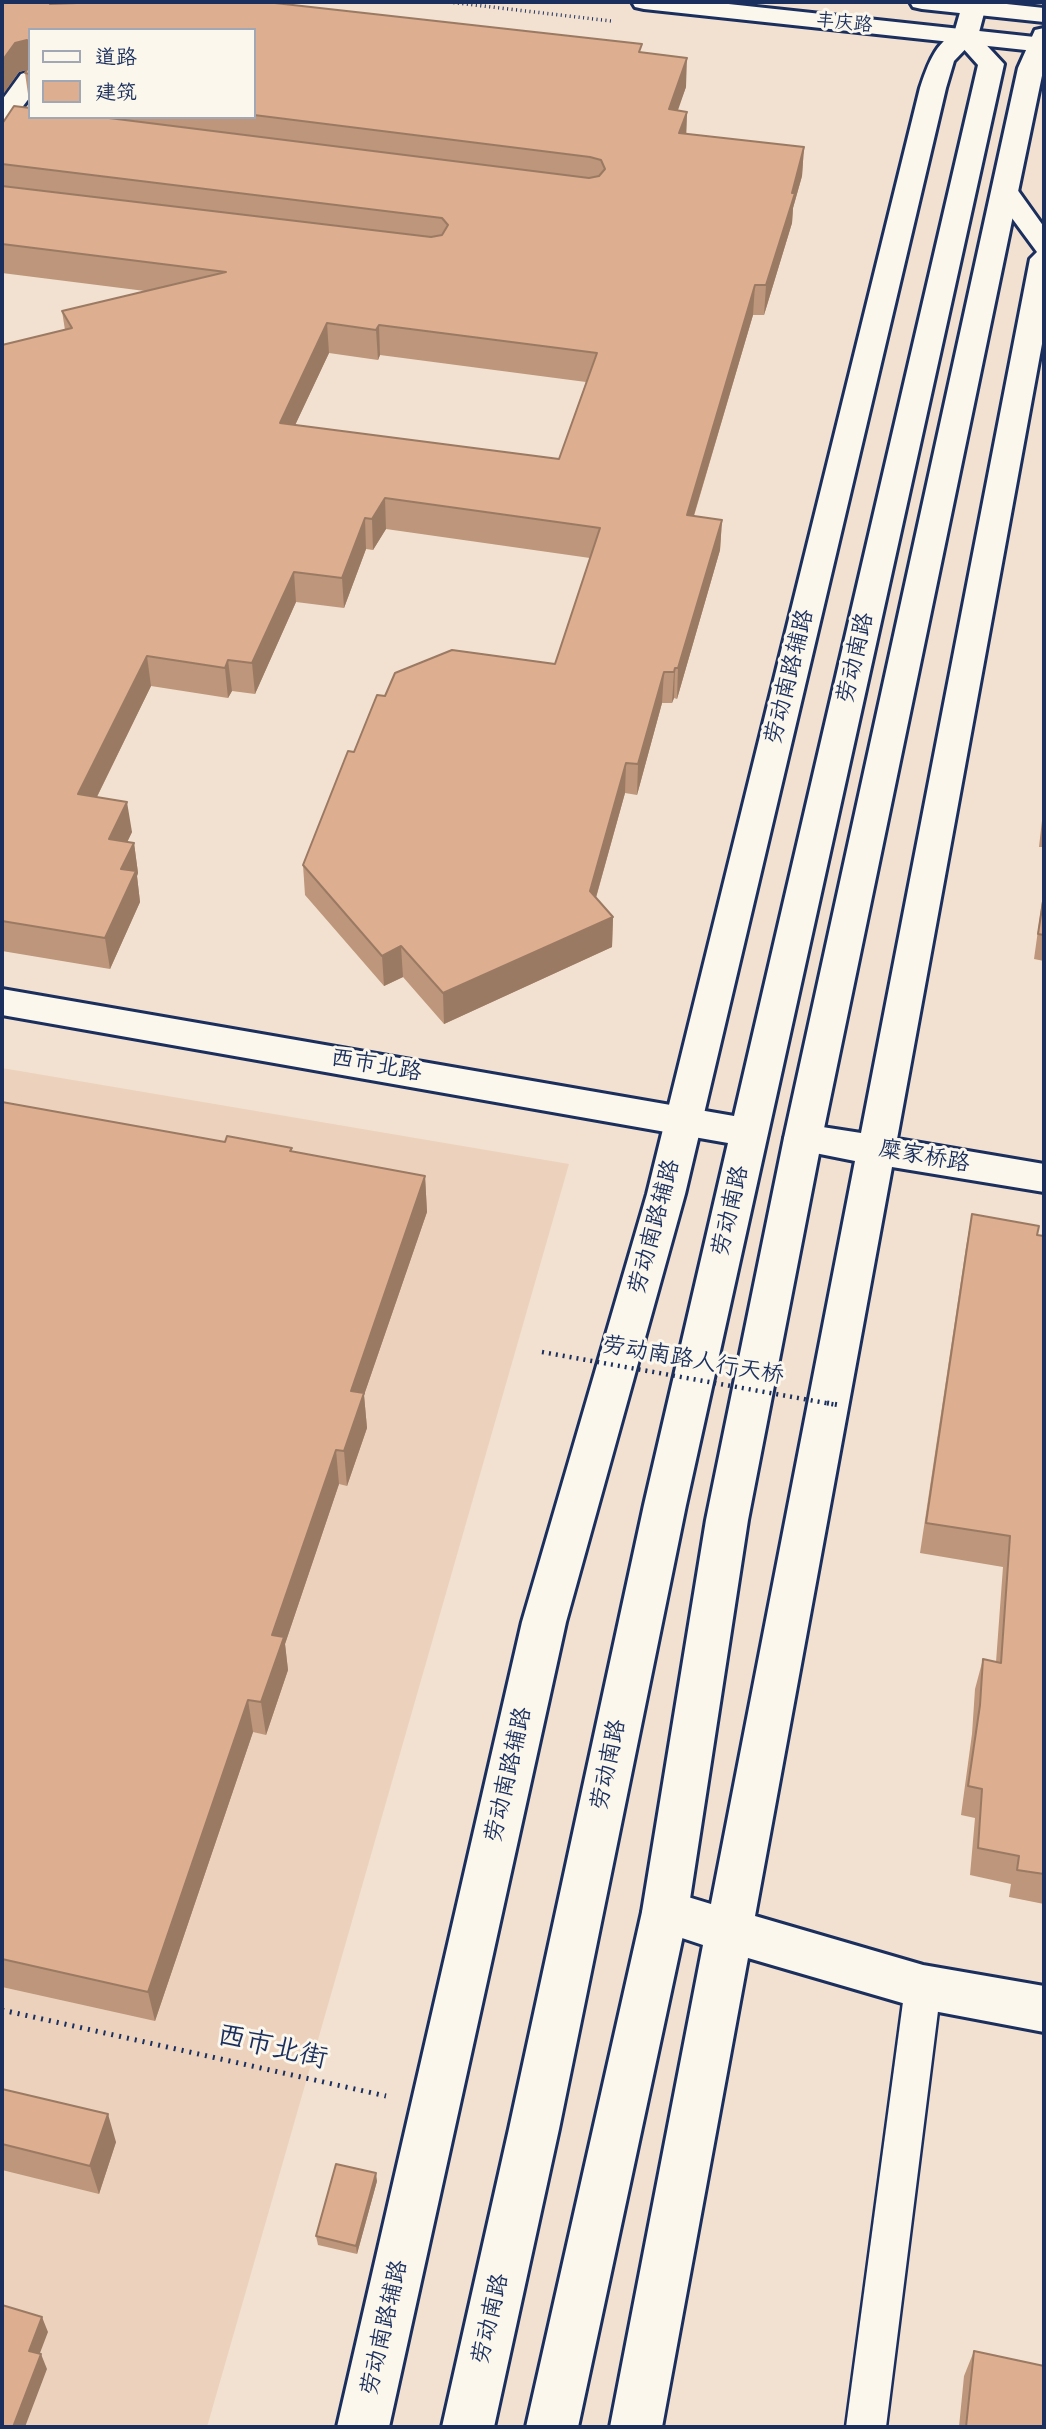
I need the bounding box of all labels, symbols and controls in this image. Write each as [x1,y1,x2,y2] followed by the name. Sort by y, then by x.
[814,10,874,38] street label: 丰庆路
[28,28,256,119] legend
[95,44,137,72] text: 道路
[95,79,137,107] text: 建筑
[761,607,821,747] street label: 劳动南路辅路
[833,610,881,706] street label: 劳动南路
[328,1045,424,1089] street label: 西市北路
[876,1136,972,1180] street label: 糜家桥路
[625,1157,687,1297] street label: 劳动南路辅路
[708,1163,756,1259] street label: 劳动南路
[600,1332,786,1392] street label: 劳动南路人行天桥
[481,1705,539,1845] street label: 劳动南路辅路
[587,1717,633,1813] street label: 劳动南路
[214,2020,330,2078] street label: 西市北街
[357,2258,415,2398] street label: 劳动南路辅路
[468,2271,516,2367] street label: 劳动南路

